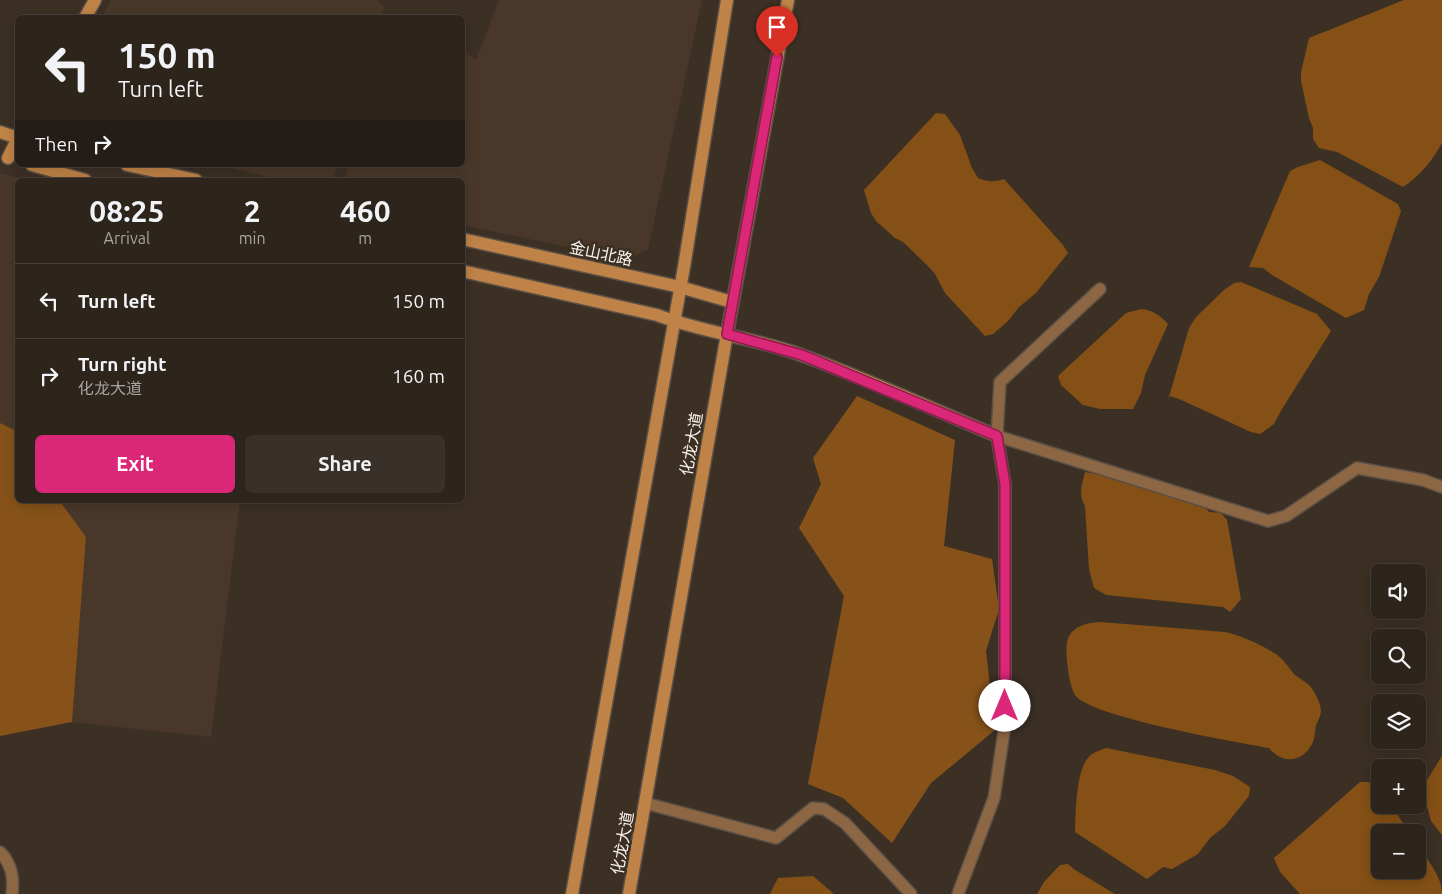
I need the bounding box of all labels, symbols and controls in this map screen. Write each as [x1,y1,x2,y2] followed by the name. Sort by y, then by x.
[756,6,798,57] pin
[763,13,791,41] icon: arrive
[35,35,100,100] icon: left
[118,35,216,75] text: 150 m
[118,76,203,101] text: Turn left
[88,130,116,158] icon: right
[35,133,78,155] text: Then
[89,194,164,228] text: 08:25
[244,194,261,228] text: 2
[340,194,391,228] text: 460
[104,229,150,247] text: Arrival
[239,229,266,247] text: min
[358,229,372,247] text: m
[568,238,634,268] street label: 金山北路
[35,287,63,315] icon: left
[78,290,156,312] text: Turn left
[392,290,445,312] text: 150 m
[78,353,166,375] text: Turn right
[35,362,63,390] icon: right
[392,365,445,387] text: 160 m
[78,379,142,397] text: 化龙大道
[677,411,705,477] street label: 化龙大道
[35,435,235,493] button: Exit
[245,435,445,493] button: Share
[1371,564,1426,879] map controls
[1371,564,1426,619] button: sound
[1371,629,1426,684] button: search
[978,679,1030,731] position arrow
[1371,694,1426,749] button: layers
[1371,759,1426,814] button: +
[608,810,636,876] street label: 化龙大道
[1371,824,1426,879] button: −

